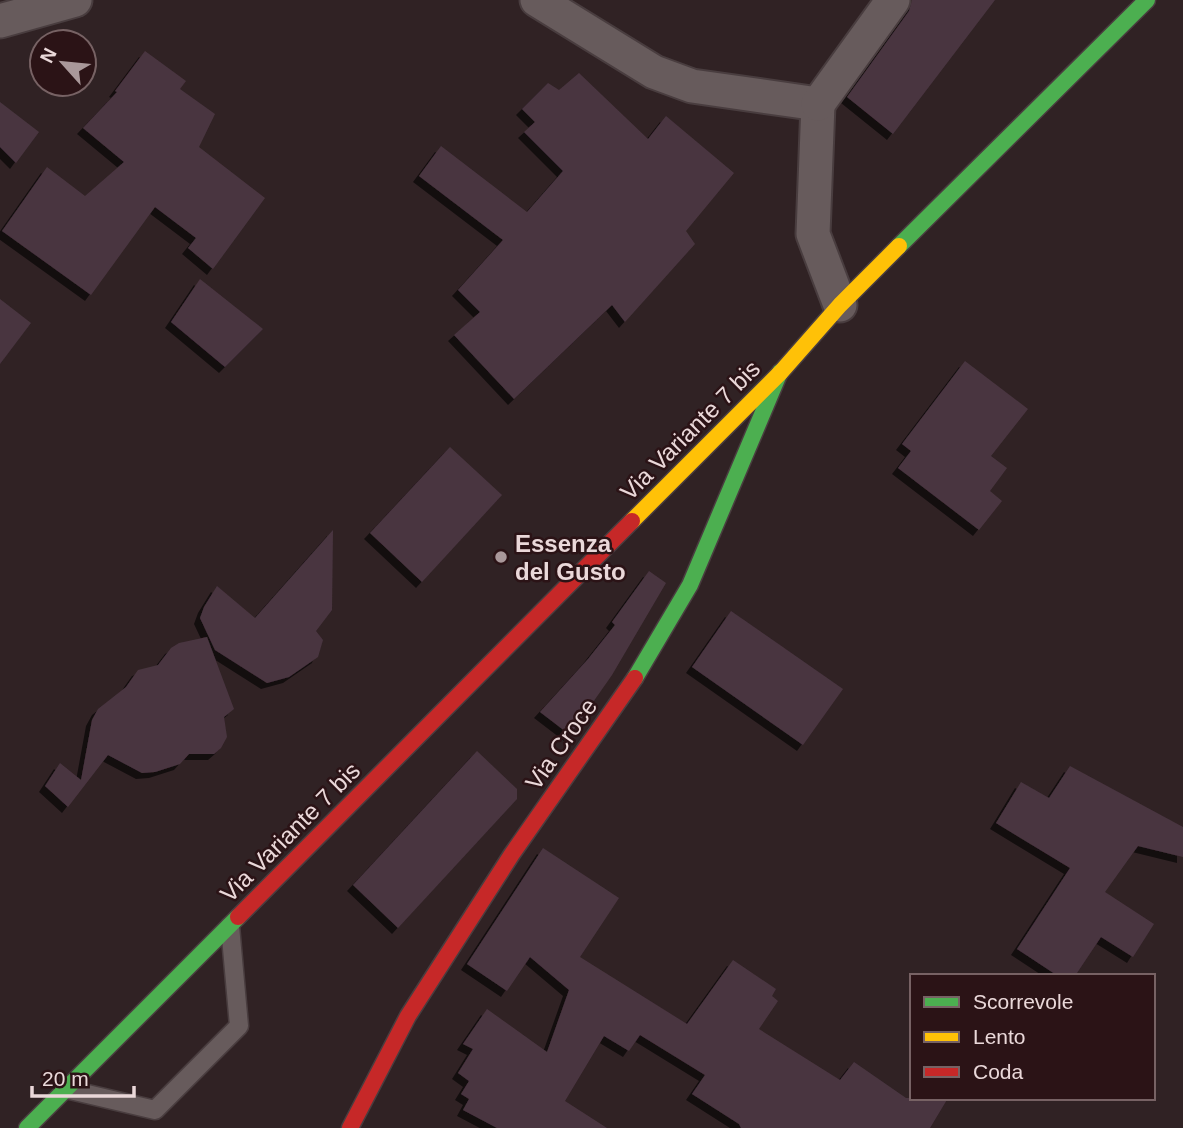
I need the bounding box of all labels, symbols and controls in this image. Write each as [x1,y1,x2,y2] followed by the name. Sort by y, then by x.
[28,28,98,98] north arrow
[36,45,61,66] text: N
[615,355,765,505] street label: Via Variante 7 bis
[515,530,626,585] place label: Essenza del Gusto
[493,549,509,565] marker: Essenza del Gusto
[520,693,602,795] street label: Via Croce
[215,757,365,907] street label: Via Variante 7 bis
[910,974,1155,1100] legend
[973,990,1073,1013] text: Scorrevole
[973,1025,1026,1048] text: Lento
[32,1054,133,1098] scale bar
[973,1060,1024,1083] text: Coda
[42,1067,89,1090] text: 20 m

